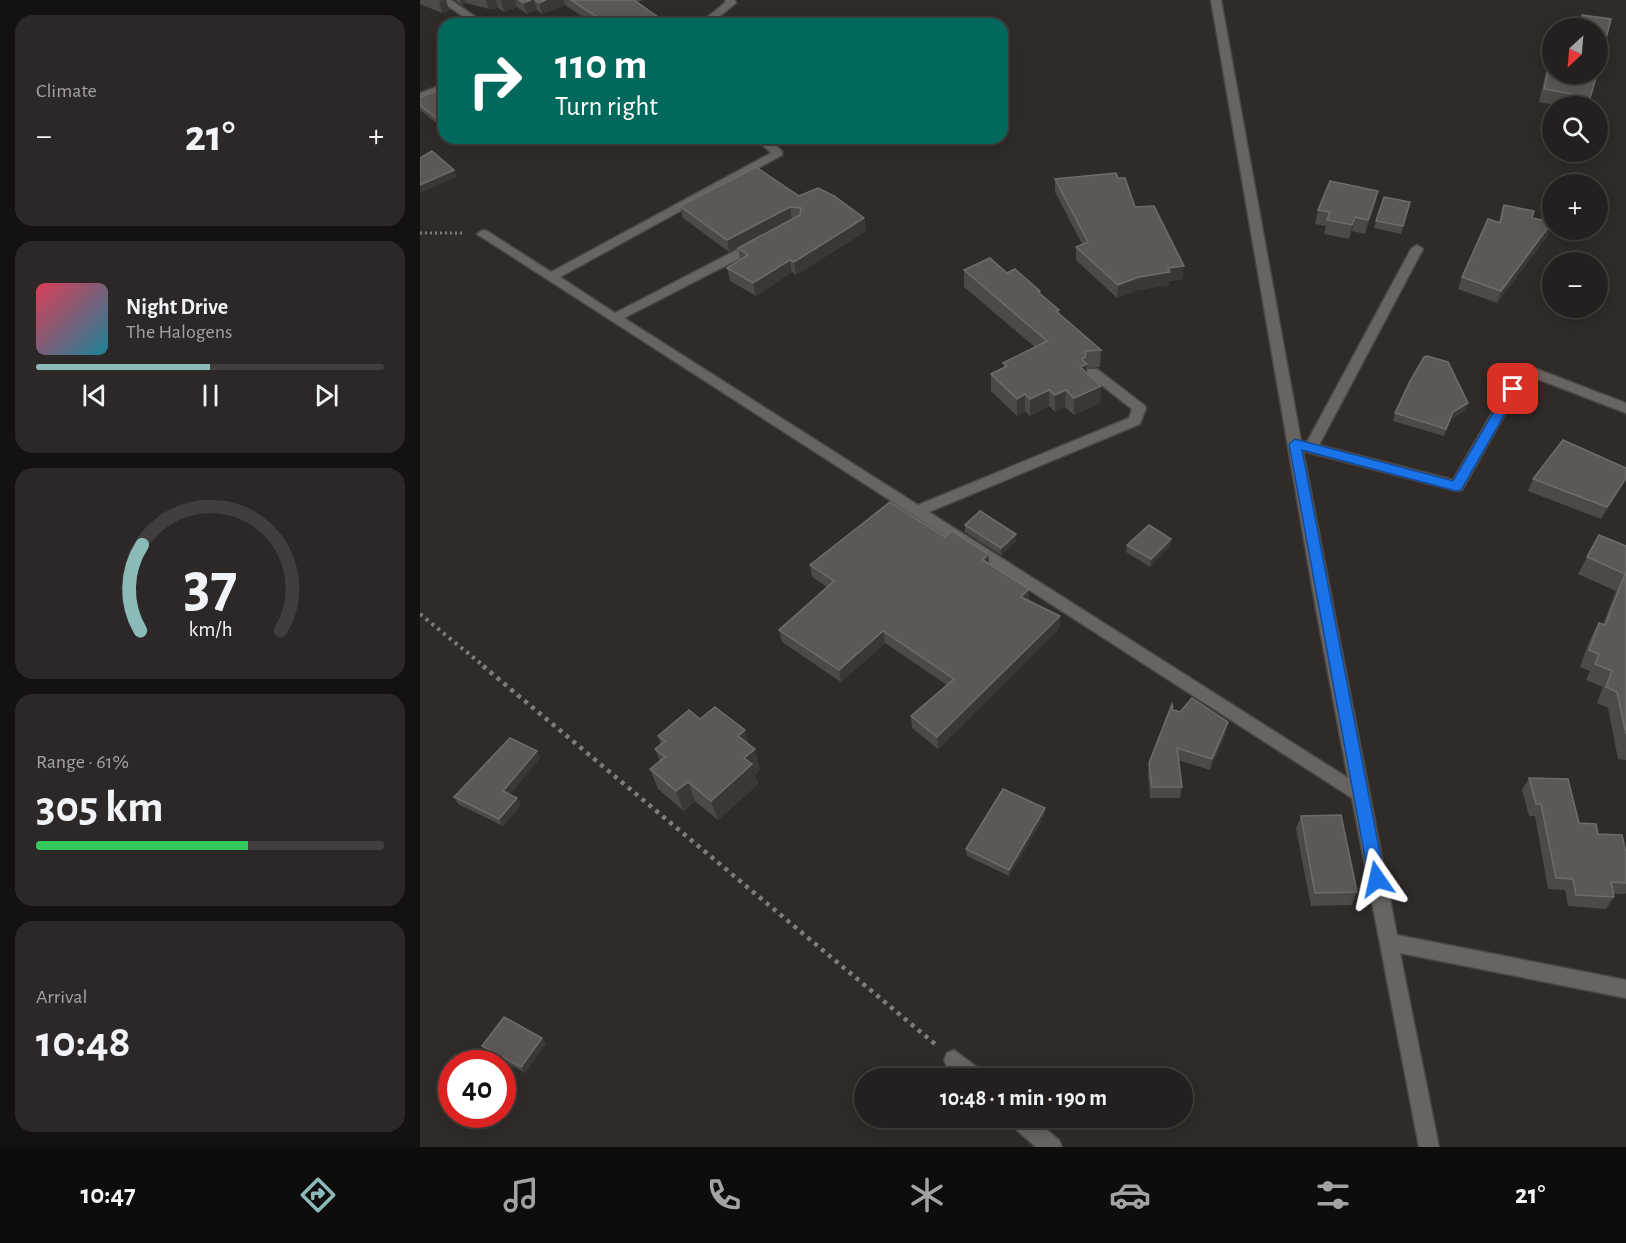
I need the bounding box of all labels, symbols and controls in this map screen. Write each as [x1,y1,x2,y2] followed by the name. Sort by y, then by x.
[1542,18,1608,84] north arrow
[1542,18,1608,318] map controls
[456,42,534,120] icon: right
[555,44,647,86] text: 110 m
[36,81,97,101] text: Climate
[555,93,658,120] text: Turn right
[1542,96,1608,162] button: search
[185,114,235,159] text: 21°
[36,120,52,153] text: −
[368,120,384,153] text: +
[1542,174,1608,240] button: +
[1542,252,1608,318] button: −
[126,296,228,318] text: Night Drive
[126,322,232,342] text: The Halogens
[1487,363,1538,414] pin
[1496,372,1529,405] icon: arrive
[78,379,111,412] icon: previous
[194,379,227,412] icon: pause
[310,379,343,412] icon: next
[183,555,237,617] text: 37
[188,619,232,640] text: km/h
[36,752,129,772] text: Range · 61%
[36,785,164,830] text: 305 km
[1345,847,1409,911] position arrow
[36,987,87,1007] text: Arrival
[36,1020,131,1065] text: 10:48
[438,1050,516,1128] speed limit sign: 40
[940,1087,1107,1109] text: 10:48 · 1 min · 190 m
[297,1174,339,1216] icon: directions
[500,1174,542,1216] icon: music
[703,1174,745,1216] icon: phone
[906,1174,948,1216] icon: climate
[1109,1174,1151,1216] icon: car
[1312,1174,1354,1216] icon: filters
[81,1181,136,1208] text: 10:47
[1515,1181,1545,1208] text: 21°

